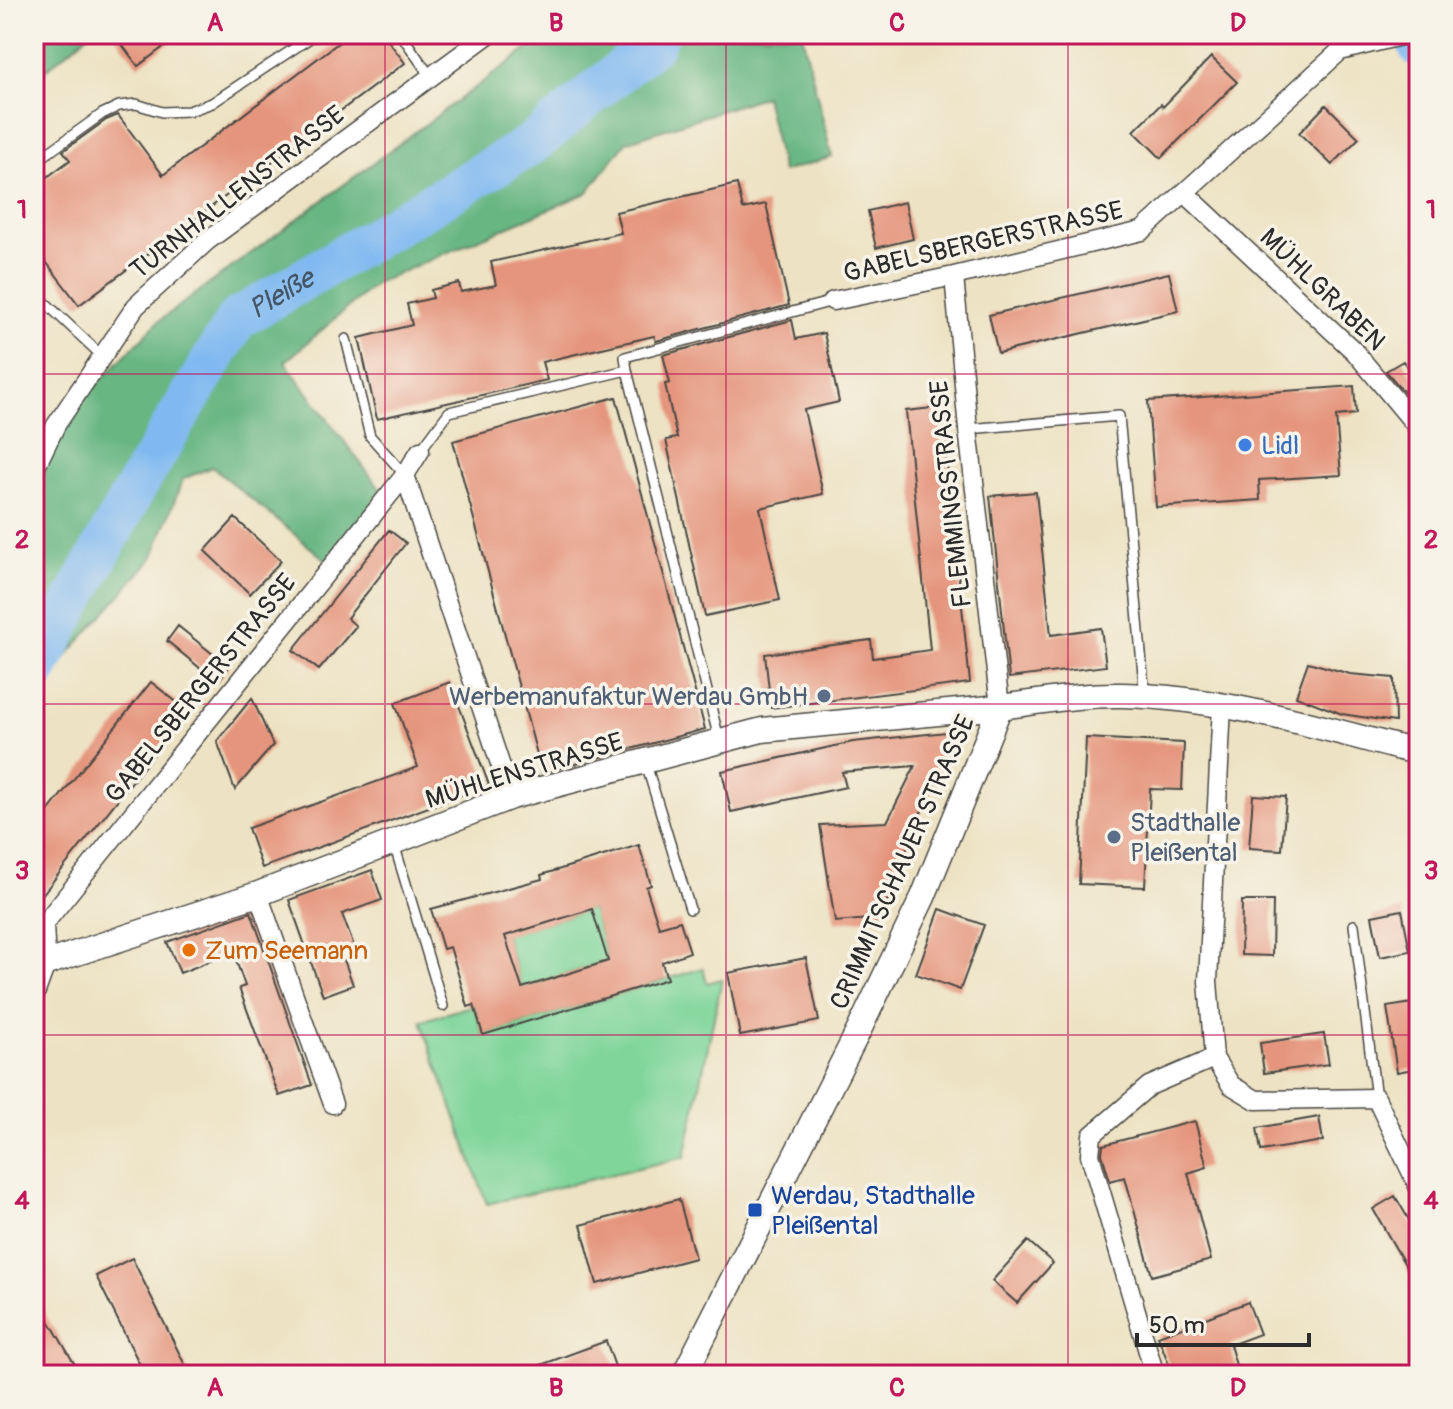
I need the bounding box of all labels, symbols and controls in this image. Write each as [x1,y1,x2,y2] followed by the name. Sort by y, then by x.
[207,7,224,39] text: A
[549,7,563,39] text: B
[889,7,905,39] text: C
[1230,7,1246,39] text: D
[124,99,351,287] street label: TURNHALLENSTRASSE
[17,194,27,226] text: 1
[840,194,1126,290] street label: GABELSBERGERSTRASSE
[1426,194,1436,226] text: 1
[1253,222,1392,358] street label: MÜHLGRABEN
[243,260,323,327] water label: Pleiße
[923,378,979,609] street label: FLEMMINGSTRASSE
[1261,430,1299,462] place label: Lidl
[1236,436,1254,454] marker: Lidl
[15,524,29,556] text: 2
[1424,524,1438,556] text: 2
[98,567,303,810] street label: GABELSBERGERSTRASSE
[449,681,808,713] place label: Werbemanufaktur Werdau GmbH
[815,687,833,705] marker: Werbemanufaktur Werdau GmbH
[823,710,982,1015] street label: CRIMMITSCHAUER STRASSE
[422,726,627,816] street label: MÜHLENSTRASSE
[1130,807,1241,869] place label: Stadthalle Pleißental
[1105,828,1123,846] marker: Stadthalle Pleißental
[15,855,29,887] text: 3
[1424,855,1438,887] text: 3
[205,935,368,967] place label: Zum Seemann
[180,941,198,959] marker: Zum Seemann
[771,1180,975,1242] place label: Werdau, Stadthalle Pleißental
[14,1185,30,1217] text: 4
[1423,1185,1439,1217] text: 4
[746,1201,764,1219] marker: Werdau, Stadthalle Pleißental
[1137,1297,1309,1347] scale bar
[1149,1311,1205,1340] text: 50 m
[207,1372,224,1404] text: A
[549,1372,563,1404] text: B
[889,1372,905,1404] text: C
[1230,1372,1246,1404] text: D

